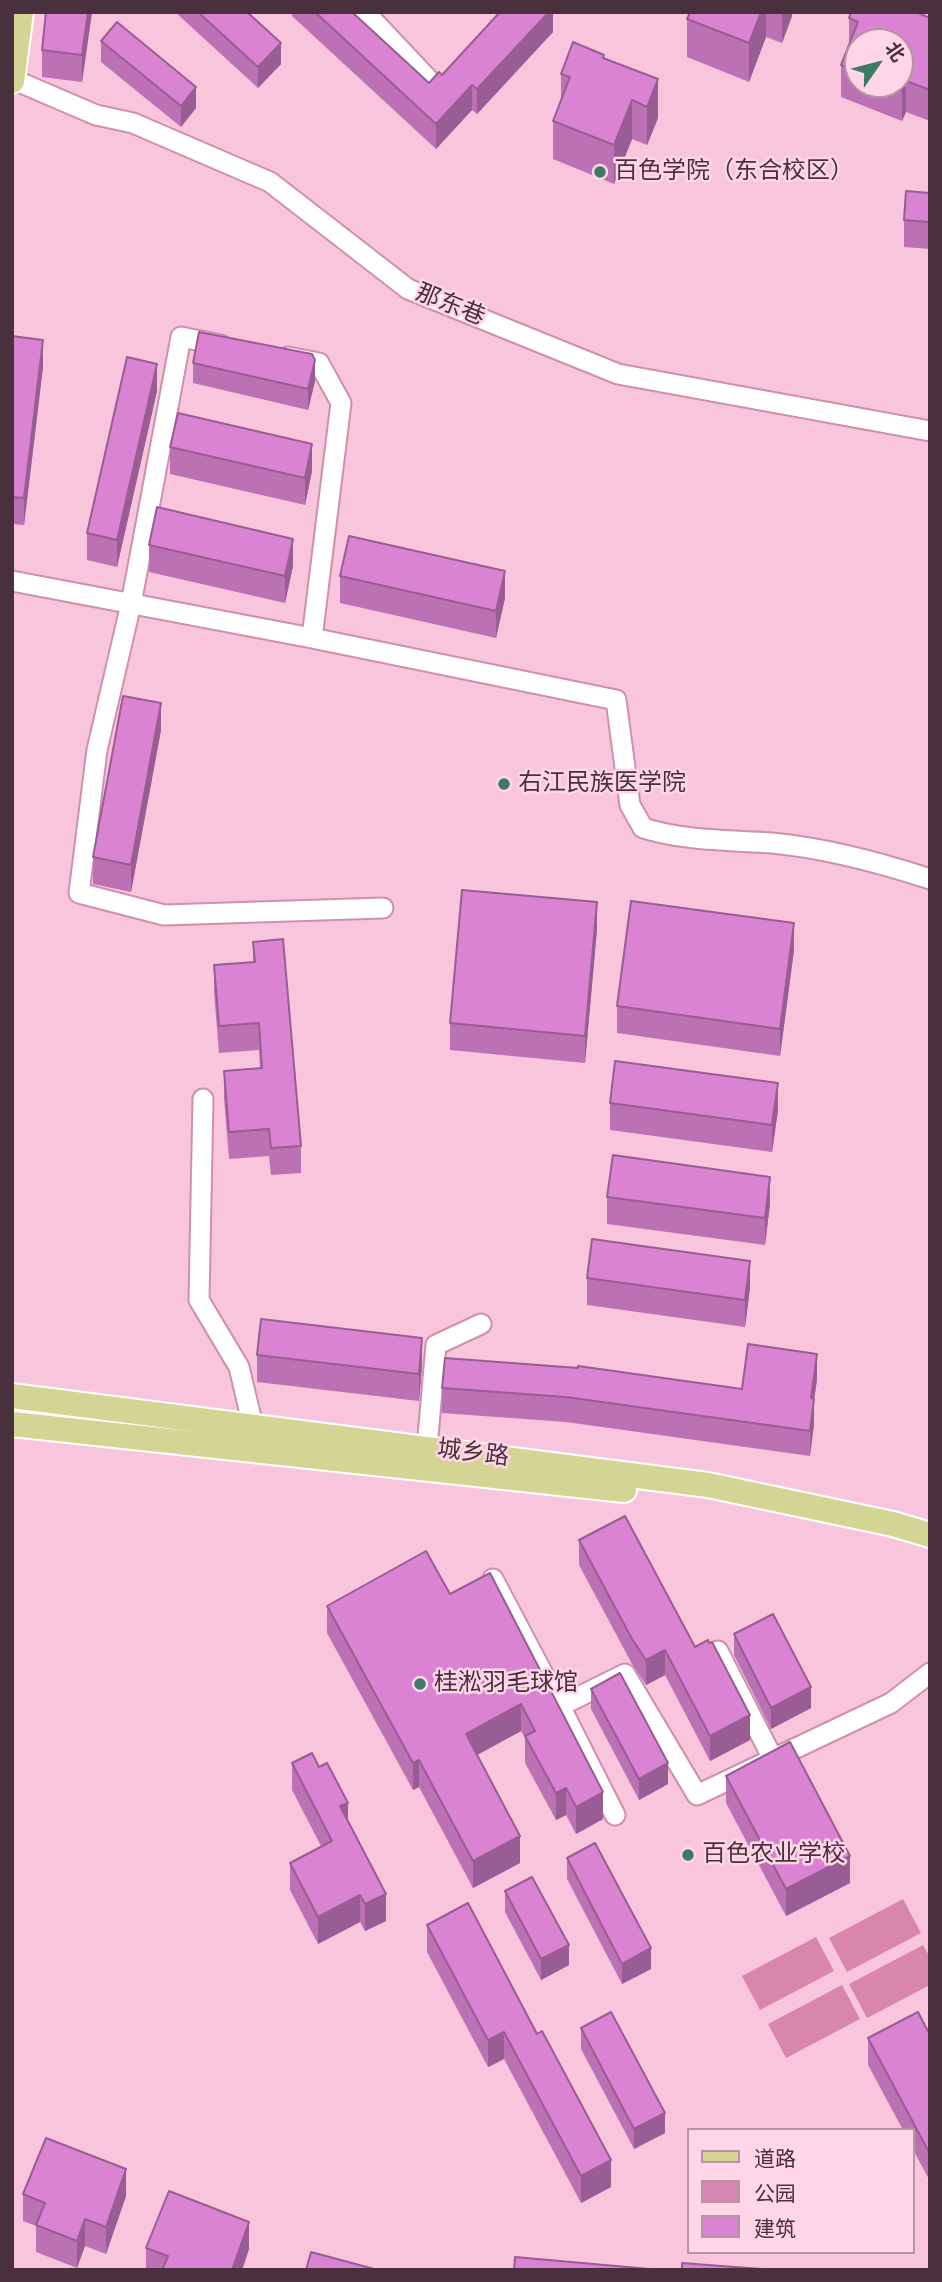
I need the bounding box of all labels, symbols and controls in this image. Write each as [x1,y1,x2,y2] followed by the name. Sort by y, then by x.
[844,28,914,98] north arrow
[880,37,910,66] text: 北
[614,158,854,186] place label: 百色学院（东合校区）
[592,164,608,180] marker: 百色学院（东合校区）
[411,279,489,333] street label: 那东巷
[518,770,686,798] place label: 右江民族医学院
[496,776,512,792] marker: 右江民族医学院
[436,1435,510,1473] street label: 城乡路
[434,1670,578,1698] place label: 桂淞羽毛球馆
[412,1676,428,1692] marker: 桂淞羽毛球馆
[702,1841,846,1869] place label: 百色农业学校
[680,1847,696,1863] marker: 百色农业学校
[687,2128,914,2254] legend
[754,2147,796,2171] text: 道路
[754,2182,796,2206] text: 公园
[754,2217,796,2241] text: 建筑

